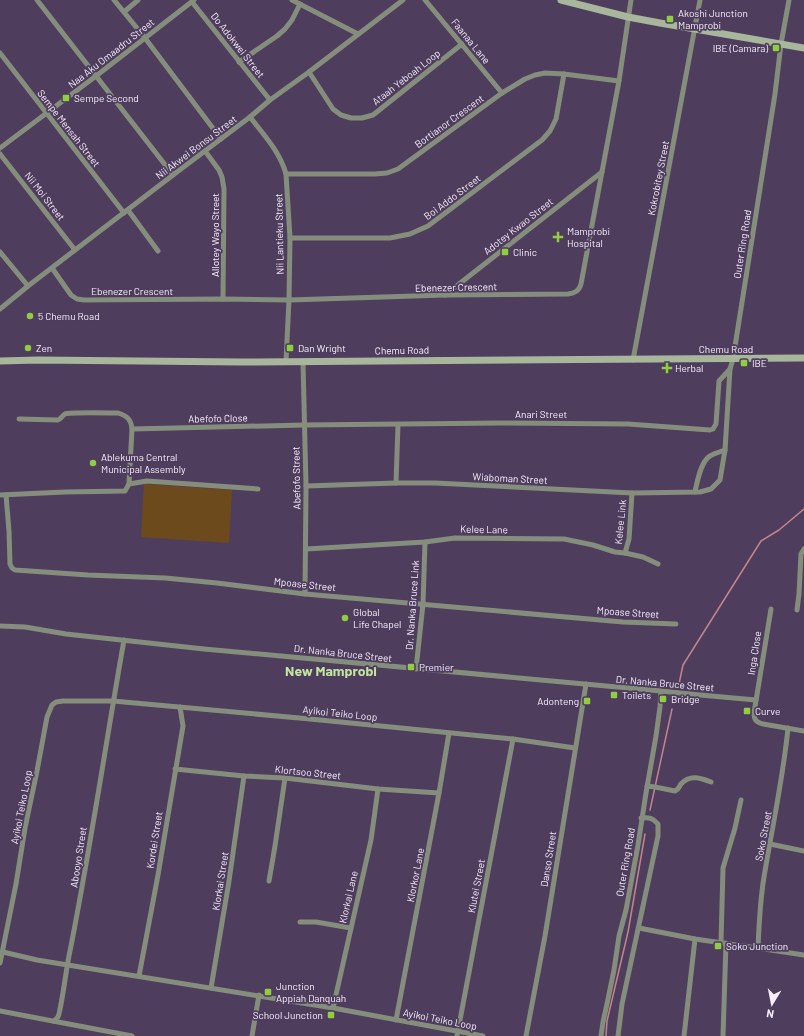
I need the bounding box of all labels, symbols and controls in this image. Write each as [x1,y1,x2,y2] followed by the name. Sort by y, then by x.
[678,7,748,31] place label: Akoshi Junction Mamprobi
[209,10,267,80] street label: Do Adokwei Street
[665,14,675,24] marker: Akoshi Junction Mamprobi
[66,15,157,90] street label: Naa Aku Omaadru Street
[449,16,493,66] street label: Faanaa Lane
[713,42,768,54] place label: IBE (Camara)
[771,43,781,53] marker: IBE (Camara)
[370,47,442,107] street label: Ataah Yeboah Loop
[35,87,103,169] street label: Sempe Mensah Street
[74,92,139,104] place label: Sempe Second
[412,92,486,150] street label: Bortianor Crescent
[61,93,71,103] marker: Sempe Second
[153,112,239,181] street label: Nii Akwei Bonsu Street
[645,139,671,216] street label: Kokrobitey Street
[22,169,68,223] street label: Nii Moi Street
[421,172,483,222] street label: Boi Addo Street
[209,193,221,277] street label: Allotey Wayo Street
[272,193,286,275] street label: Nii Lantieku Street
[481,195,555,257] street label: Adotey Kwao Street
[731,209,753,279] street label: Outer Ring Road
[567,225,610,249] place label: Mamprobi Hospital
[552,231,564,243] marker: Mamprobi Hospital
[513,246,537,258] place label: Clinic
[500,247,510,257] marker: Clinic
[415,280,497,294] street label: Ebenezer Crescent
[91,285,173,297] street label: Ebenezer Crescent
[38,310,100,322] place label: 5 Chemu Road
[25,311,35,321] marker: 5 Chemu Road
[36,342,52,354] place label: Zen
[298,342,346,354] place label: Dan Wright
[23,343,33,353] marker: Zen
[285,343,295,353] marker: Dan Wright
[699,343,753,355] street label: Chemu Road
[375,344,429,356] street label: Chemu Road
[752,357,767,369] place label: IBE
[739,358,749,368] marker: IBE
[675,362,703,374] place label: Herbal
[662,363,672,373] marker: Herbal
[515,408,567,420] street label: Anari Street
[188,411,248,425] street label: Abefofo Close
[289,446,303,510] street label: Abefofo Street
[101,451,186,475] place label: Ablekuma Central Municipal Assembly
[88,458,98,468] marker: Ablekuma Central Municipal Assembly
[472,470,548,486] street label: Wiaboman Street
[612,499,628,545] street label: Kelee Link
[460,523,508,535] street label: Kelee Lane
[403,560,421,650] street label: Dr. Nanka Bruce Link
[273,575,337,593] street label: Mpoase Street
[596,604,660,620] street label: Mpoase Street
[353,606,401,630] place label: Global Life Chapel
[340,613,350,623] marker: Global Life Chapel
[745,630,763,676] street label: Inga Close
[293,642,393,664] street label: Dr. Nanka Bruce Street
[419,661,454,673] place label: Premier
[285,662,377,679] district label: New Mamprobi
[406,662,416,672] marker: Premier
[615,673,715,693] street label: Dr. Nanka Bruce Street
[622,689,651,701] place label: Toilets
[609,690,619,700] marker: Toilets
[671,693,700,705] place label: Bridge
[658,694,668,704] marker: Bridge
[537,695,579,707] place label: Adonteng
[582,696,592,706] marker: Adonteng
[302,703,378,723] street label: Ayikoi Teiko Loop
[755,705,780,717] place label: Curve
[742,706,752,716] marker: Curve
[274,763,342,781] street label: Klortsoo Street
[8,769,34,845] street label: Ayikoi Teiko Loop
[144,810,164,869] street label: Kordei Street
[752,810,774,862] street label: Soko Street
[67,825,89,888] street label: Abooyo Street
[613,827,637,897] street label: Outer Ring Road
[538,830,558,888] street label: Danso Street
[404,847,426,903] street label: Klorkor Lane
[209,850,231,911] street label: Klorkai Street
[465,858,487,914] street label: Klutei Street
[336,870,360,924] street label: Klorkai Lane
[726,940,788,952] place label: Soko Junction
[713,941,723,951] marker: Soko Junction
[276,980,346,1004] place label: Junction Appiah Danquah
[752,984,792,1024] north arrow
[263,987,273,997] marker: Junction Appiah Danquah
[402,1006,478,1032] street label: Ayikoi Teiko Loop
[765,1007,775,1021] text: N
[253,1009,323,1021] place label: School Junction
[326,1010,336,1020] marker: School Junction

